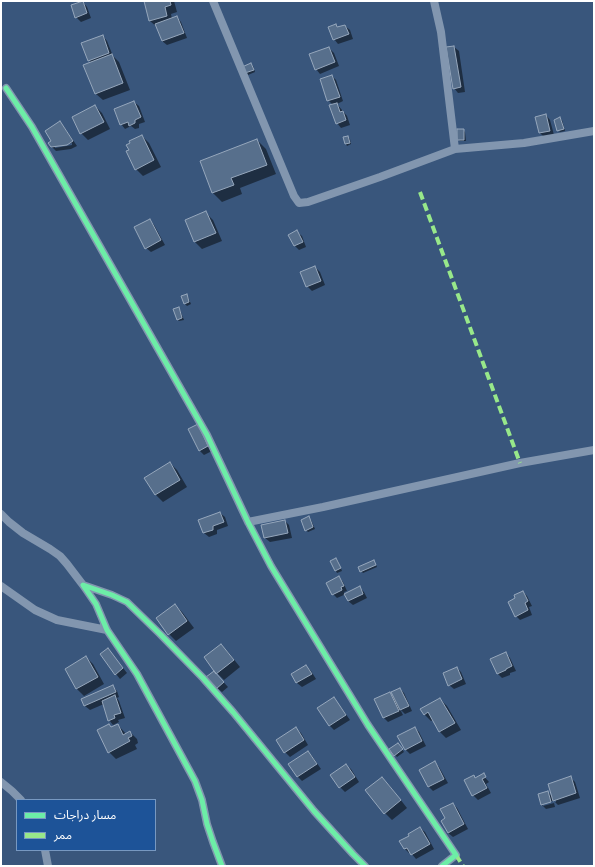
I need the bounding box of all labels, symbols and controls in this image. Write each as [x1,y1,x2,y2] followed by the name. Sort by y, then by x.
[16,799,156,851] legend
[54,808,116,822] text: مسار دراجات
[54,828,72,842] text: ممر

